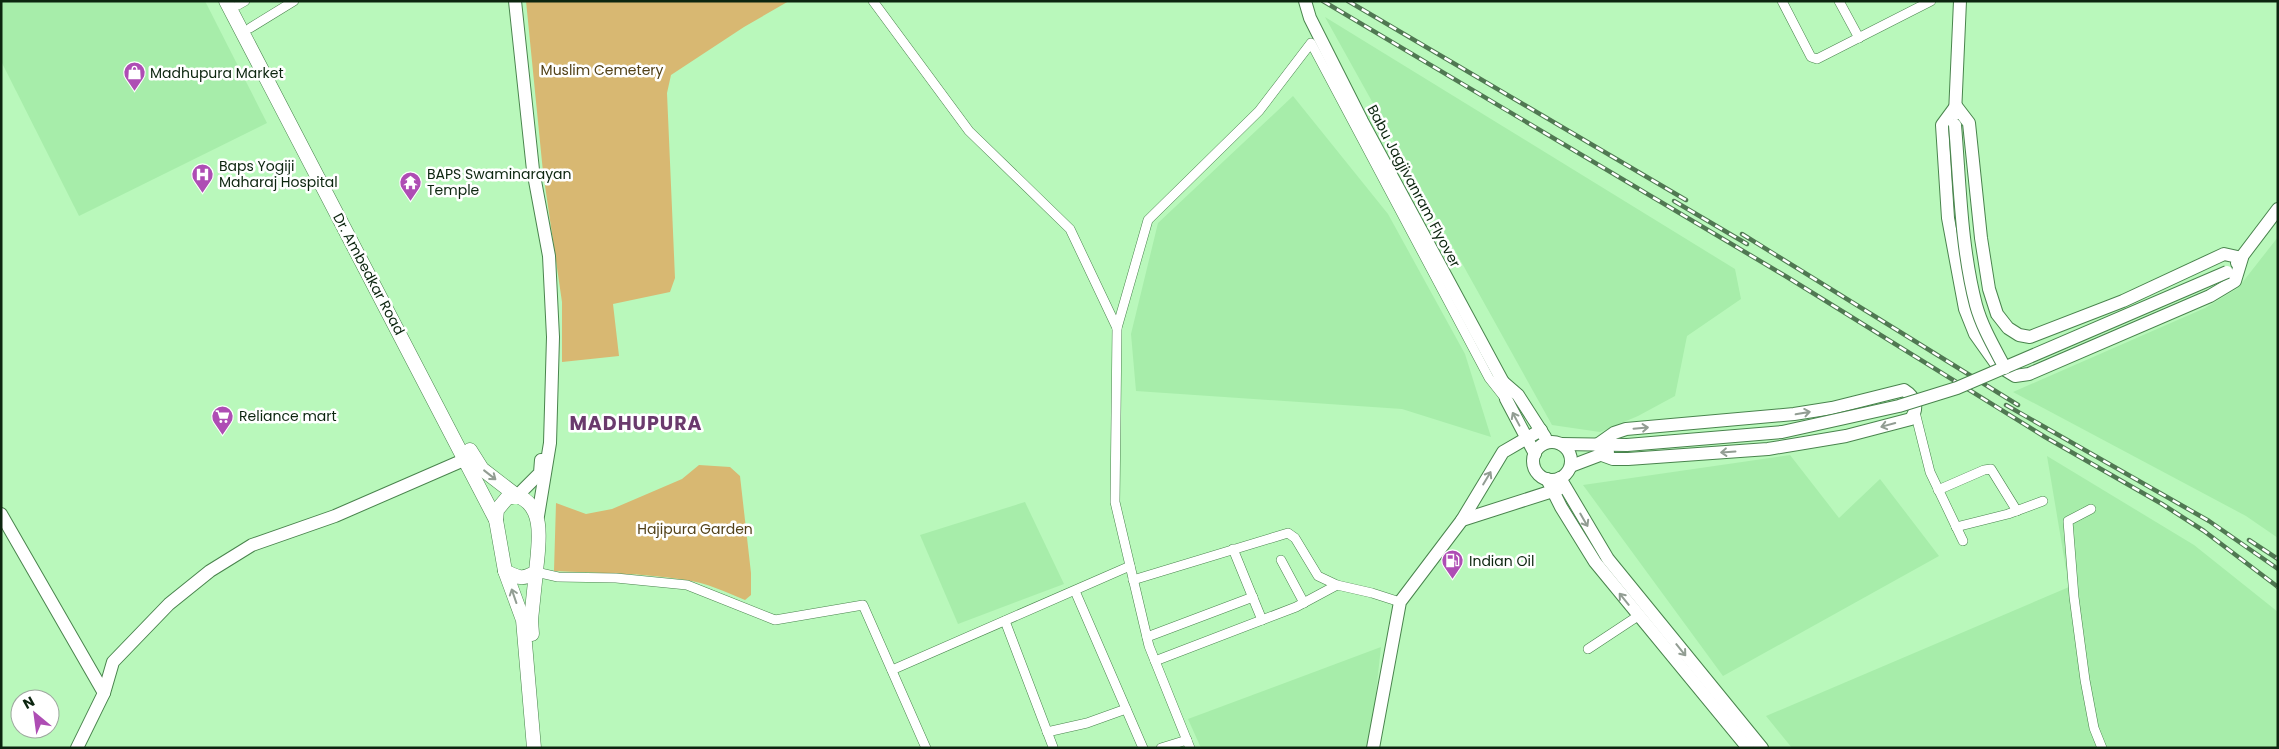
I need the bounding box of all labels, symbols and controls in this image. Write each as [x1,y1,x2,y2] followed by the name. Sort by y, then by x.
[541,60,664,80] park label: Muslim Cemetery
[122,61,146,92] shop icon: Madhupura Market
[150,63,283,83] place label: Madhupura Market
[1363,101,1465,271] street label: Babu Jagjivanram Flyover
[219,156,338,192] place label: Baps Yogiji Maharaj Hospital
[191,162,215,193] hospital icon: Baps Yogiji Maharaj Hospital
[427,164,572,200] place label: BAPS Swaminarayan Temple
[399,170,423,201] temple icon: BAPS Swaminarayan Temple
[328,210,410,338] street label: Dr. Ambedkar Road
[211,404,235,435] supermarket icon: Reliance mart
[239,406,337,426] place label: Reliance mart
[1795,407,1811,417] one-way arrow
[569,410,703,437] district label: MADHUPURA
[1511,412,1520,427] one-way arrow
[1880,420,1896,430] one-way arrow
[1633,423,1649,433] one-way arrow
[1720,447,1736,457] one-way arrow
[483,470,497,480] one-way arrow
[1482,472,1492,486] one-way arrow
[1579,513,1589,527] one-way arrow
[637,519,753,539] park label: Hajipura Garden
[1441,549,1465,580] fuel station icon: Indian Oil
[1469,551,1534,571] place label: Indian Oil
[509,589,518,604] one-way arrow
[1619,593,1630,606] one-way arrow
[1676,643,1687,656] one-way arrow
[10,689,60,739] north arrow
[19,691,38,714] text: N

